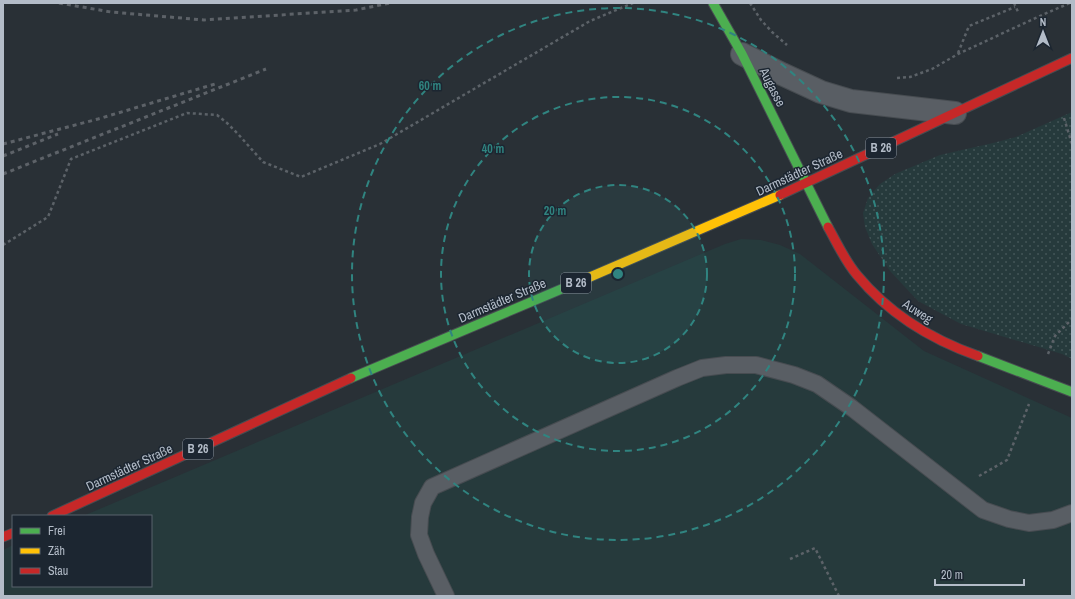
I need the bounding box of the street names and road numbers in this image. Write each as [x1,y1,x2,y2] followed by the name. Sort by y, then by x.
[755,64,790,110] street label: Augasse
[866,138,896,158] road number: B 26
[753,145,845,200] street label: Darmstädter Straße
[561,273,591,293] road number: B 26
[456,274,549,327] street label: Darmstädter Straße
[899,295,936,327] street label: Auweg
[183,439,213,459] road number: B 26
[83,440,175,495] street label: Darmstädter Straße

